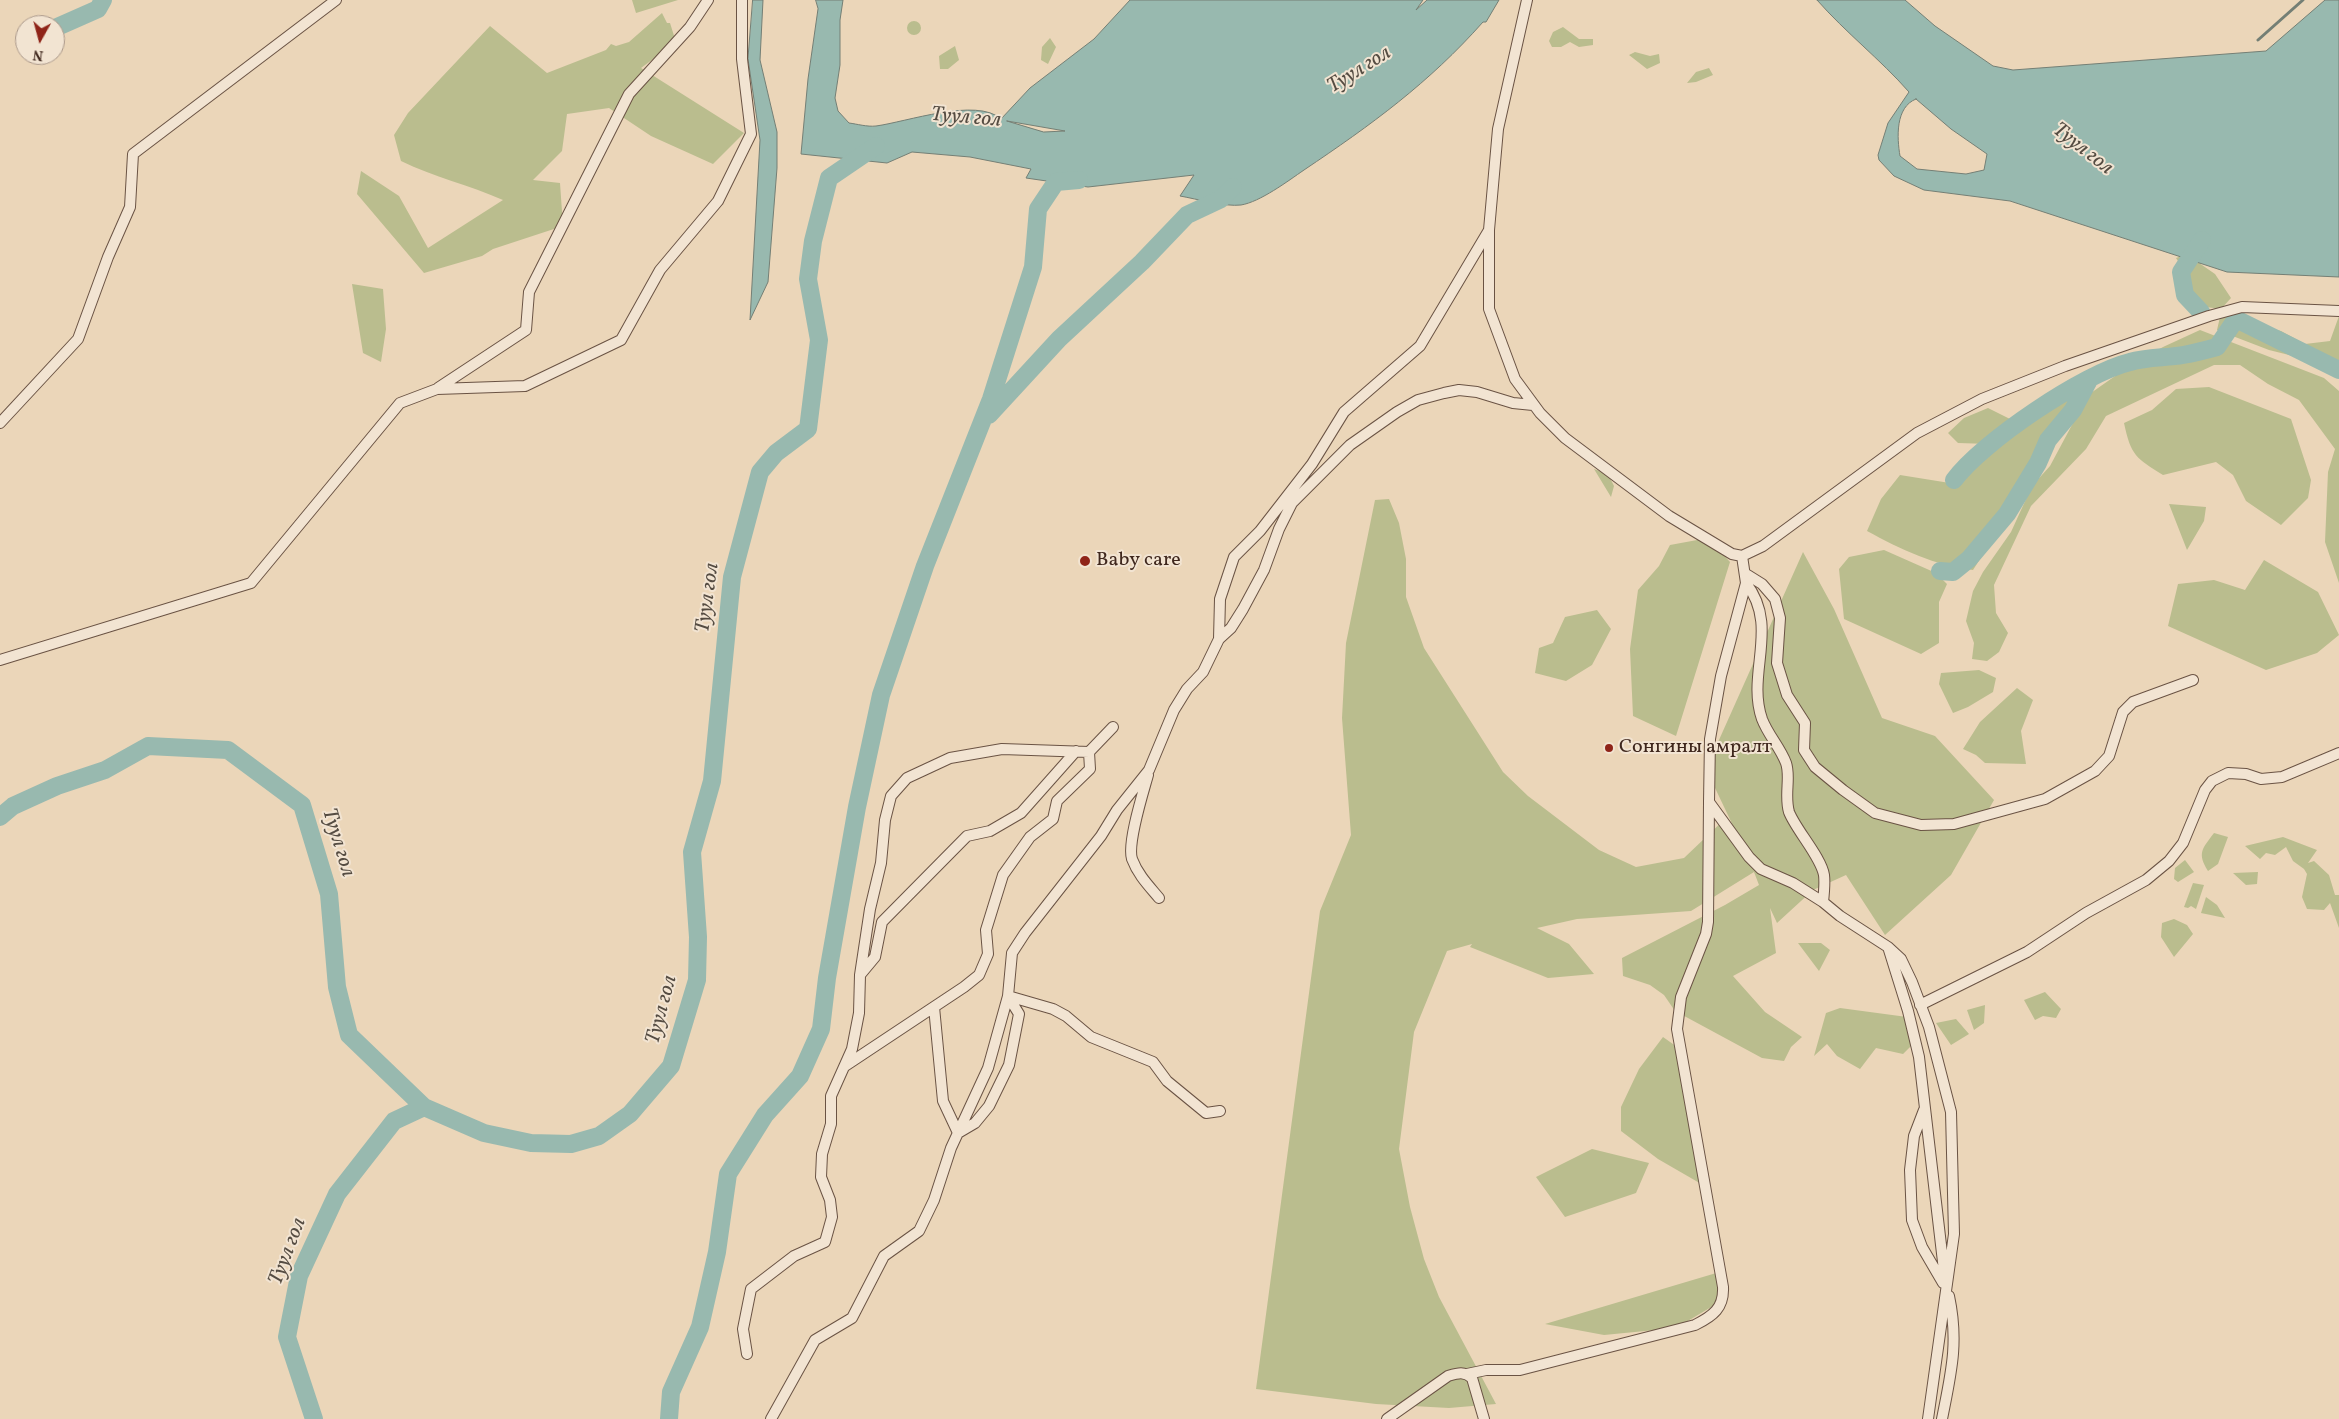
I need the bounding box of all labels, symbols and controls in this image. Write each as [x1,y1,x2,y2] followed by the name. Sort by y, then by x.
[15,15,65,65] north arrow
[1324,42,1396,100] water label: Туул гол
[32,44,44,64] text: N
[930,103,1002,135] water label: Туул гол
[2047,118,2117,182] water label: Туул гол
[1096,549,1181,573] place label: Baby care
[1078,554,1092,568] marker: Baby care
[692,562,726,634] water label: Туул гол
[1619,736,1772,760] place label: Сонгины амралт
[1603,742,1615,754] marker: Сонгины амралт
[315,806,359,880] water label: Туул гол
[642,973,684,1047] water label: Туул гол
[265,1215,313,1289] water label: Туул гол

